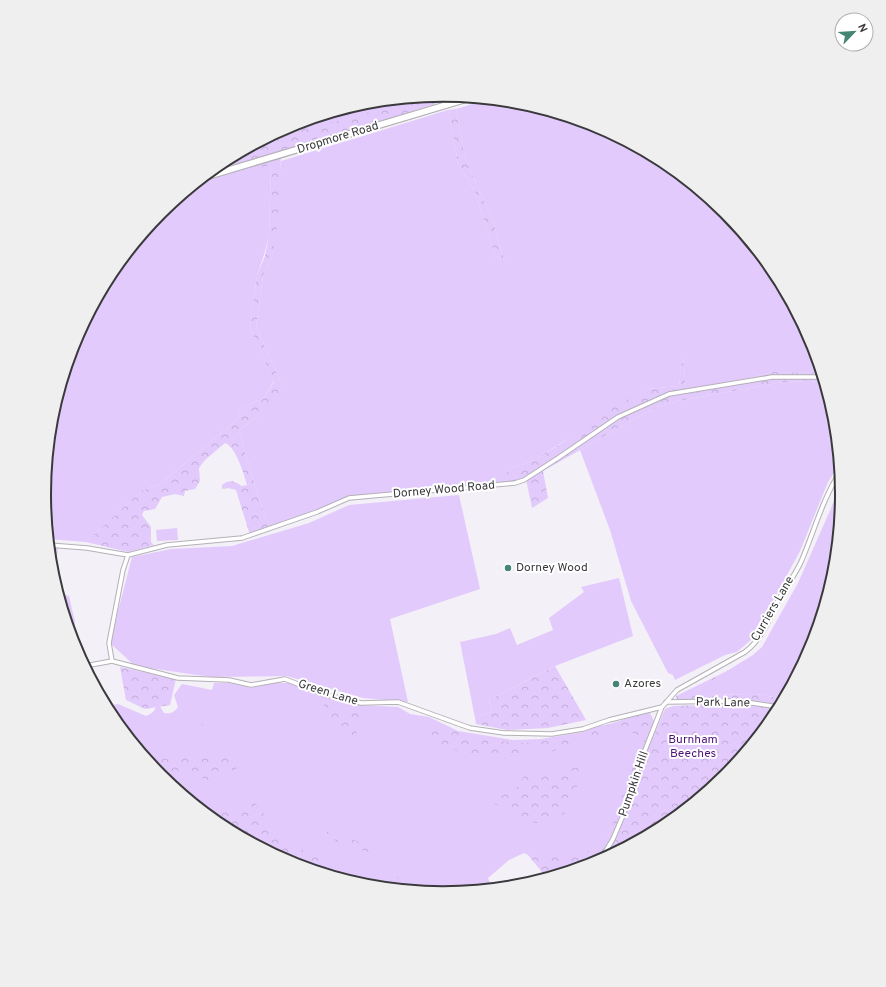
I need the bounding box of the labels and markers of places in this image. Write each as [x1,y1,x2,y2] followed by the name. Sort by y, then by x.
[516,560,588,576] place label: Dorney Wood
[503,563,513,573] marker: Dorney Wood
[624,676,661,692] place label: Azores
[611,679,621,689] marker: Azores

